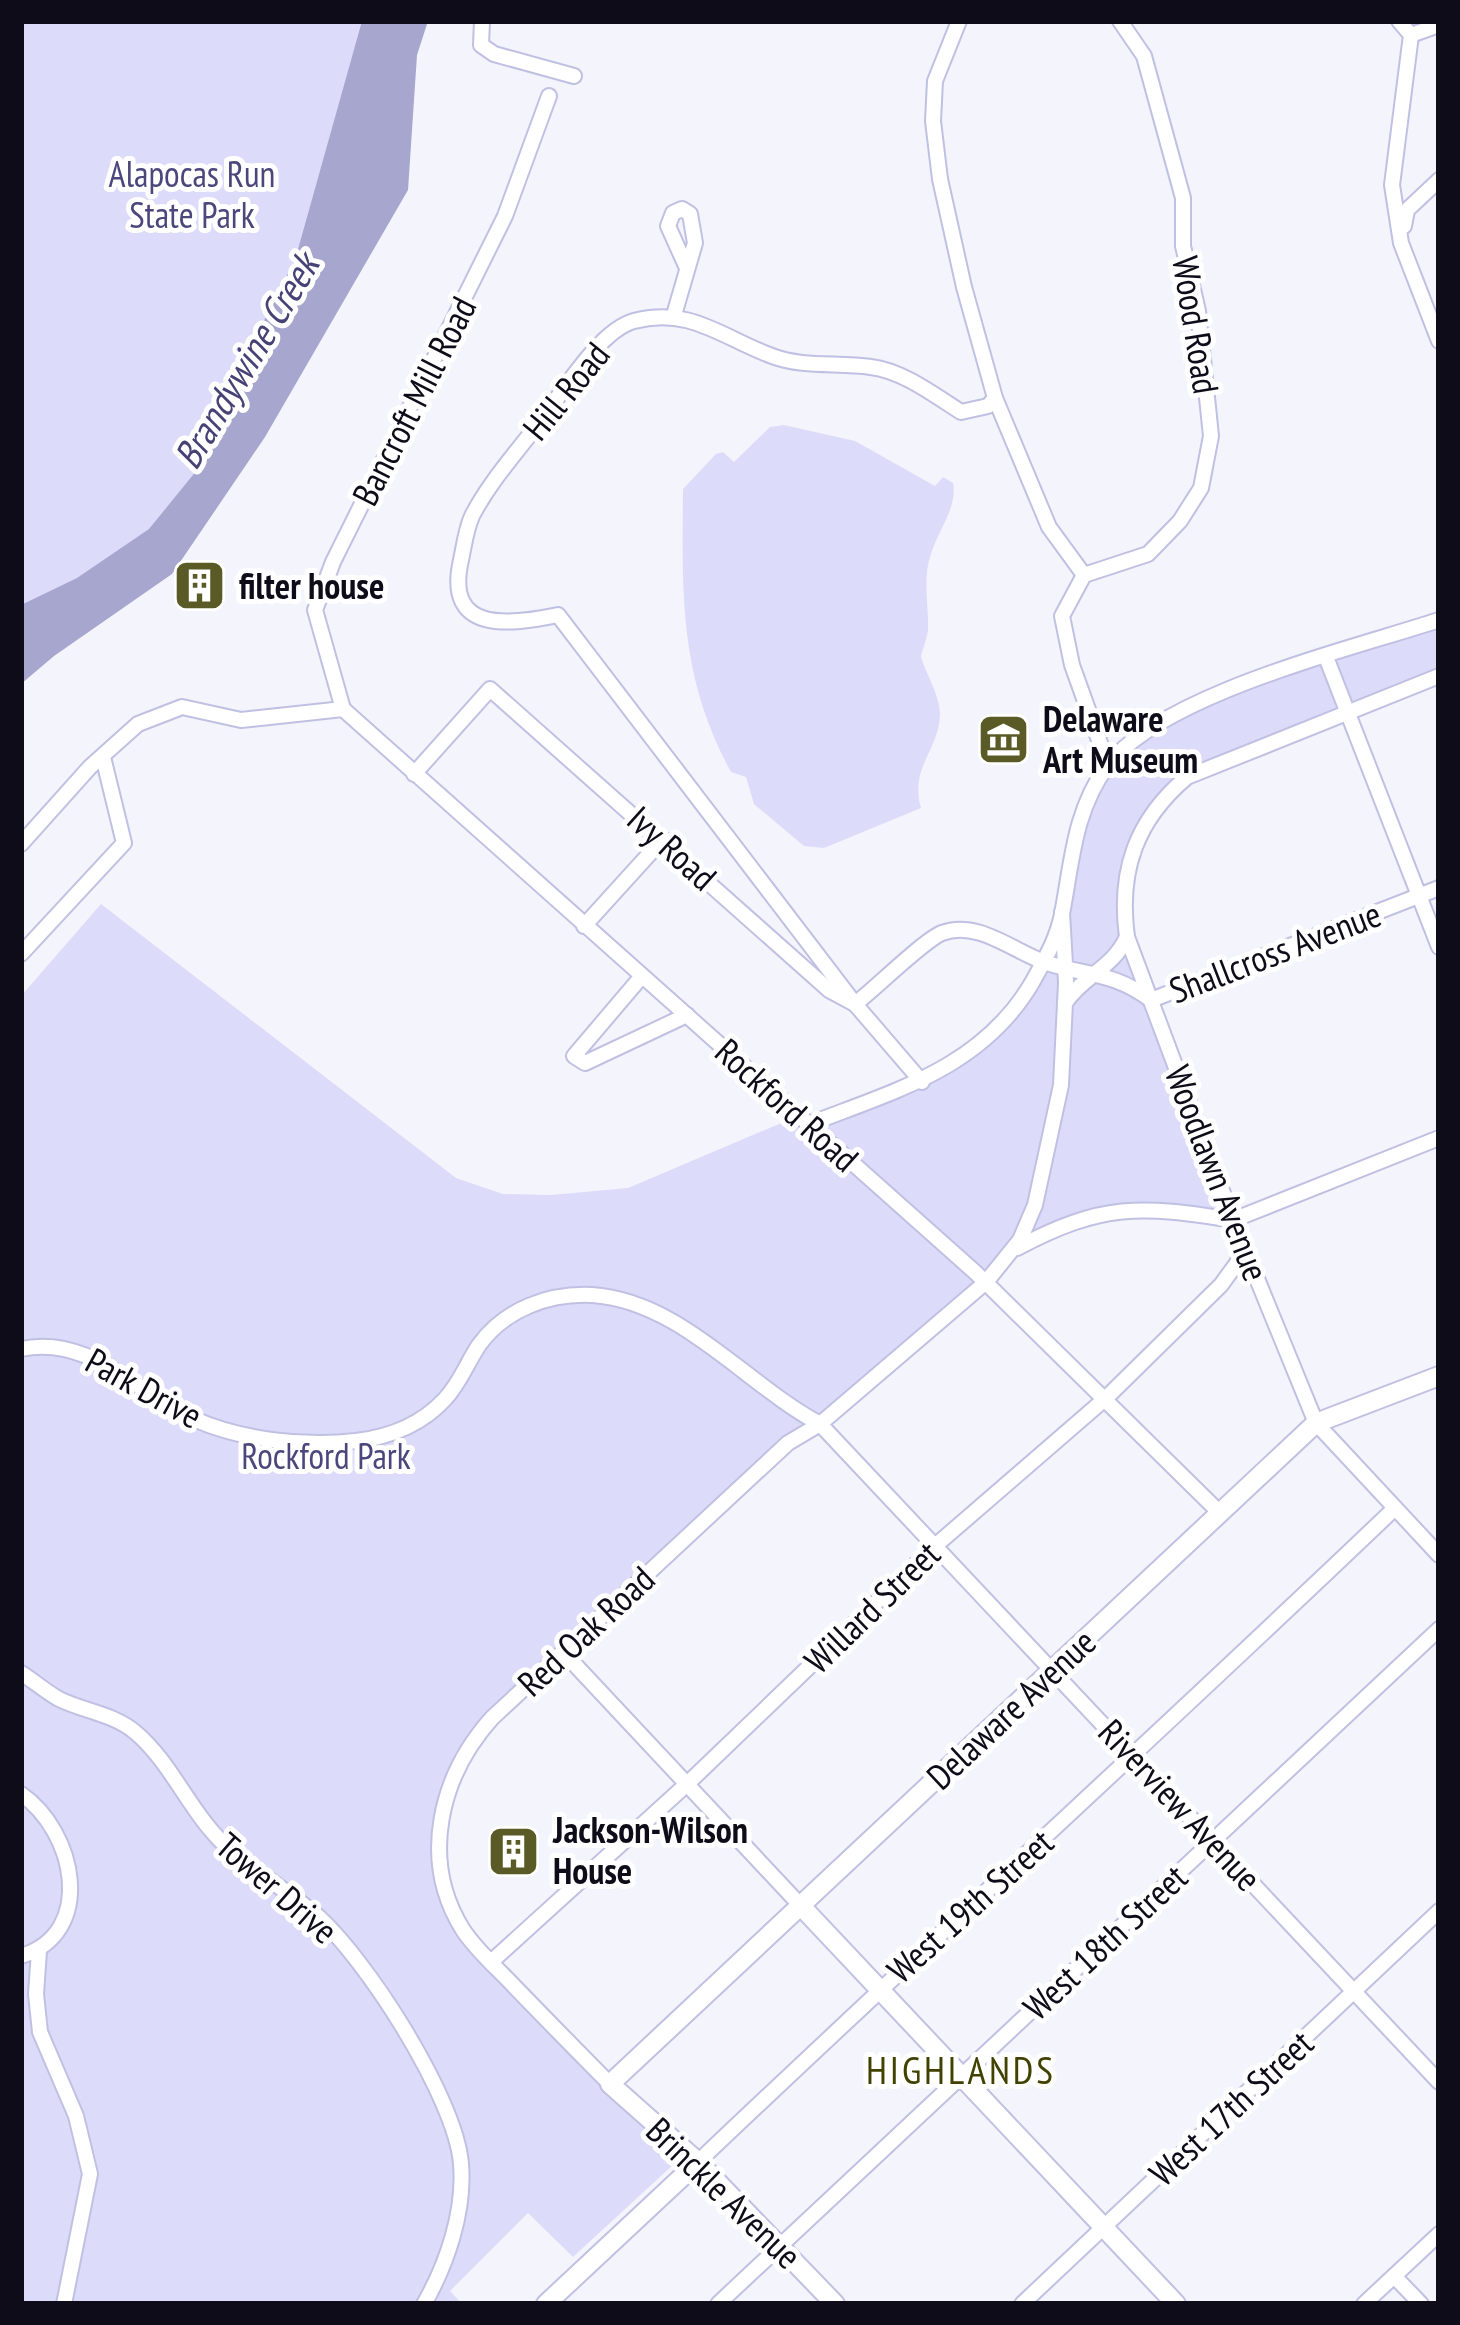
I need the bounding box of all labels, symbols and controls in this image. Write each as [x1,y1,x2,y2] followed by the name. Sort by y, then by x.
[109,150,275,238] park label: Alapocas Run State Park
[161,240,332,477] water label: Brandywine Creek
[1162,253,1231,397] street label: Wood Road
[341,289,486,513] street label: Bancroft Mill Road
[512,332,619,449] street label: Hill Road
[172,558,228,614] building icon: filter house
[239,562,384,609] place label: filter house
[1042,695,1198,783] place label: Delaware Art Museum
[976,712,1032,768] museum icon: Delaware Art Museum
[618,795,727,900] street label: Ivy Road
[1162,890,1387,1013] street label: Shallcross Avenue
[706,1028,869,1181] street label: Rockford Road
[1155,1058,1280,1287] street label: Woodlawn Avenue
[78,1337,211,1439] street label: Park Drive
[241,1432,411,1479] park label: Rockford Park
[794,1530,949,1683] street label: Willard Street
[507,1555,664,1706] street label: Red Oak Road
[916,1618,1105,1799] street label: Delaware Avenue
[1089,1709,1272,1901] street label: Riverview Avenue
[552,1806,748,1894] place label: Jackson-Wilson House
[877,1819,1063,1993] street label: West 19th Street
[207,1822,348,1953] street label: Tower Drive
[486,1823,542,1879] building icon: Jackson-Wilson House
[1013,1854,1197,2030] street label: West 18th Street
[1139,2020,1323,2196] street label: West 17th Street
[866,2044,1056,2095] district label: HIGHLANDS
[637,2107,812,2278] street label: Brinckle Avenue

